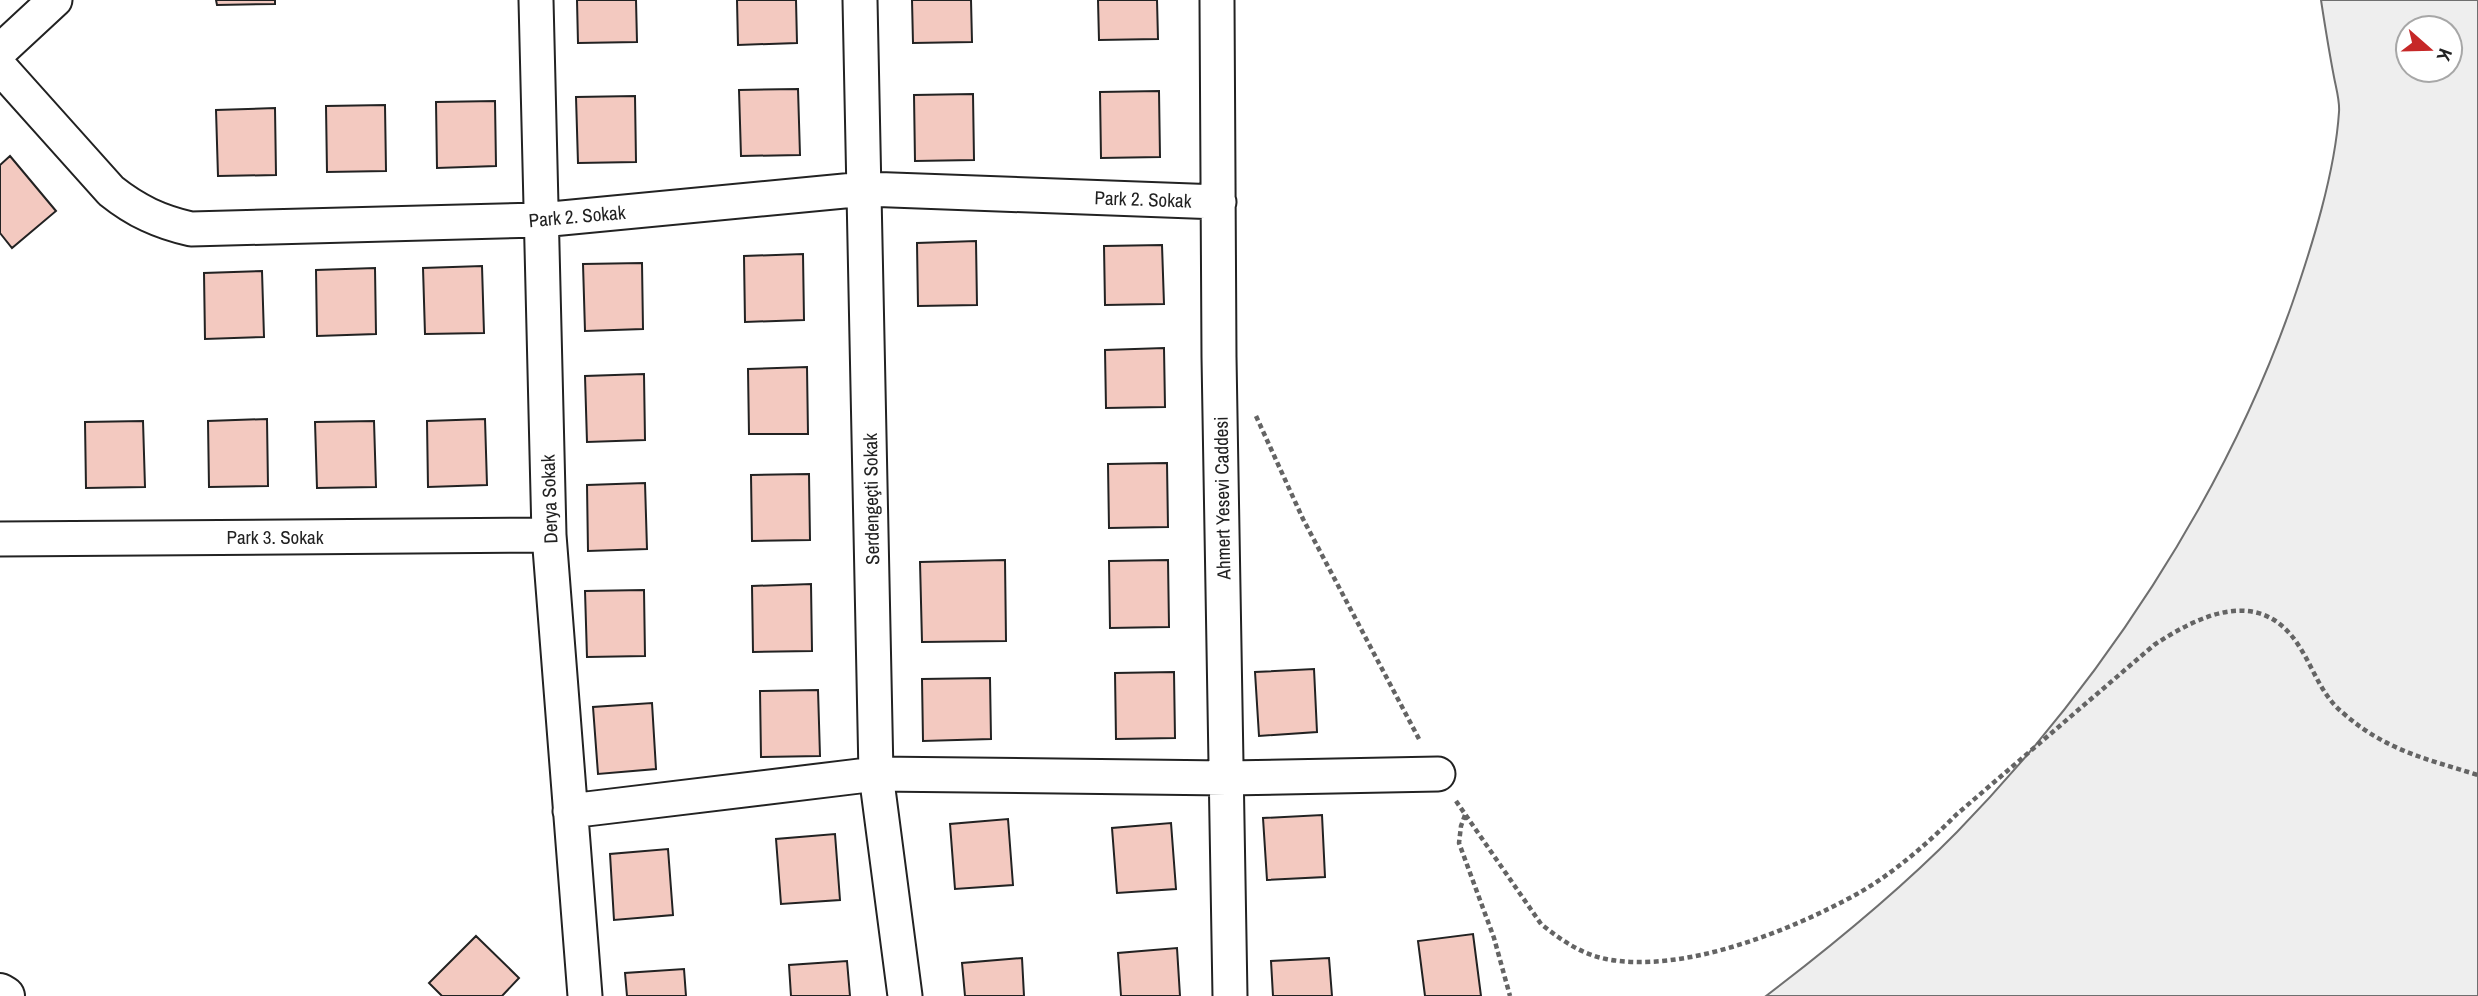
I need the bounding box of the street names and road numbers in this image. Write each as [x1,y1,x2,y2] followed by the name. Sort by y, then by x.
[1094,184,1192,214] street label: Park 2. Sokak
[528,199,627,233] street label: Park 2. Sokak
[1208,416,1236,581] street label: Ahmert Yesevi Caddesi
[857,433,885,565] street label: Serdengeçti Sokak
[534,454,564,544] street label: Derya Sokak
[227,524,324,550] street label: Park 3. Sokak

